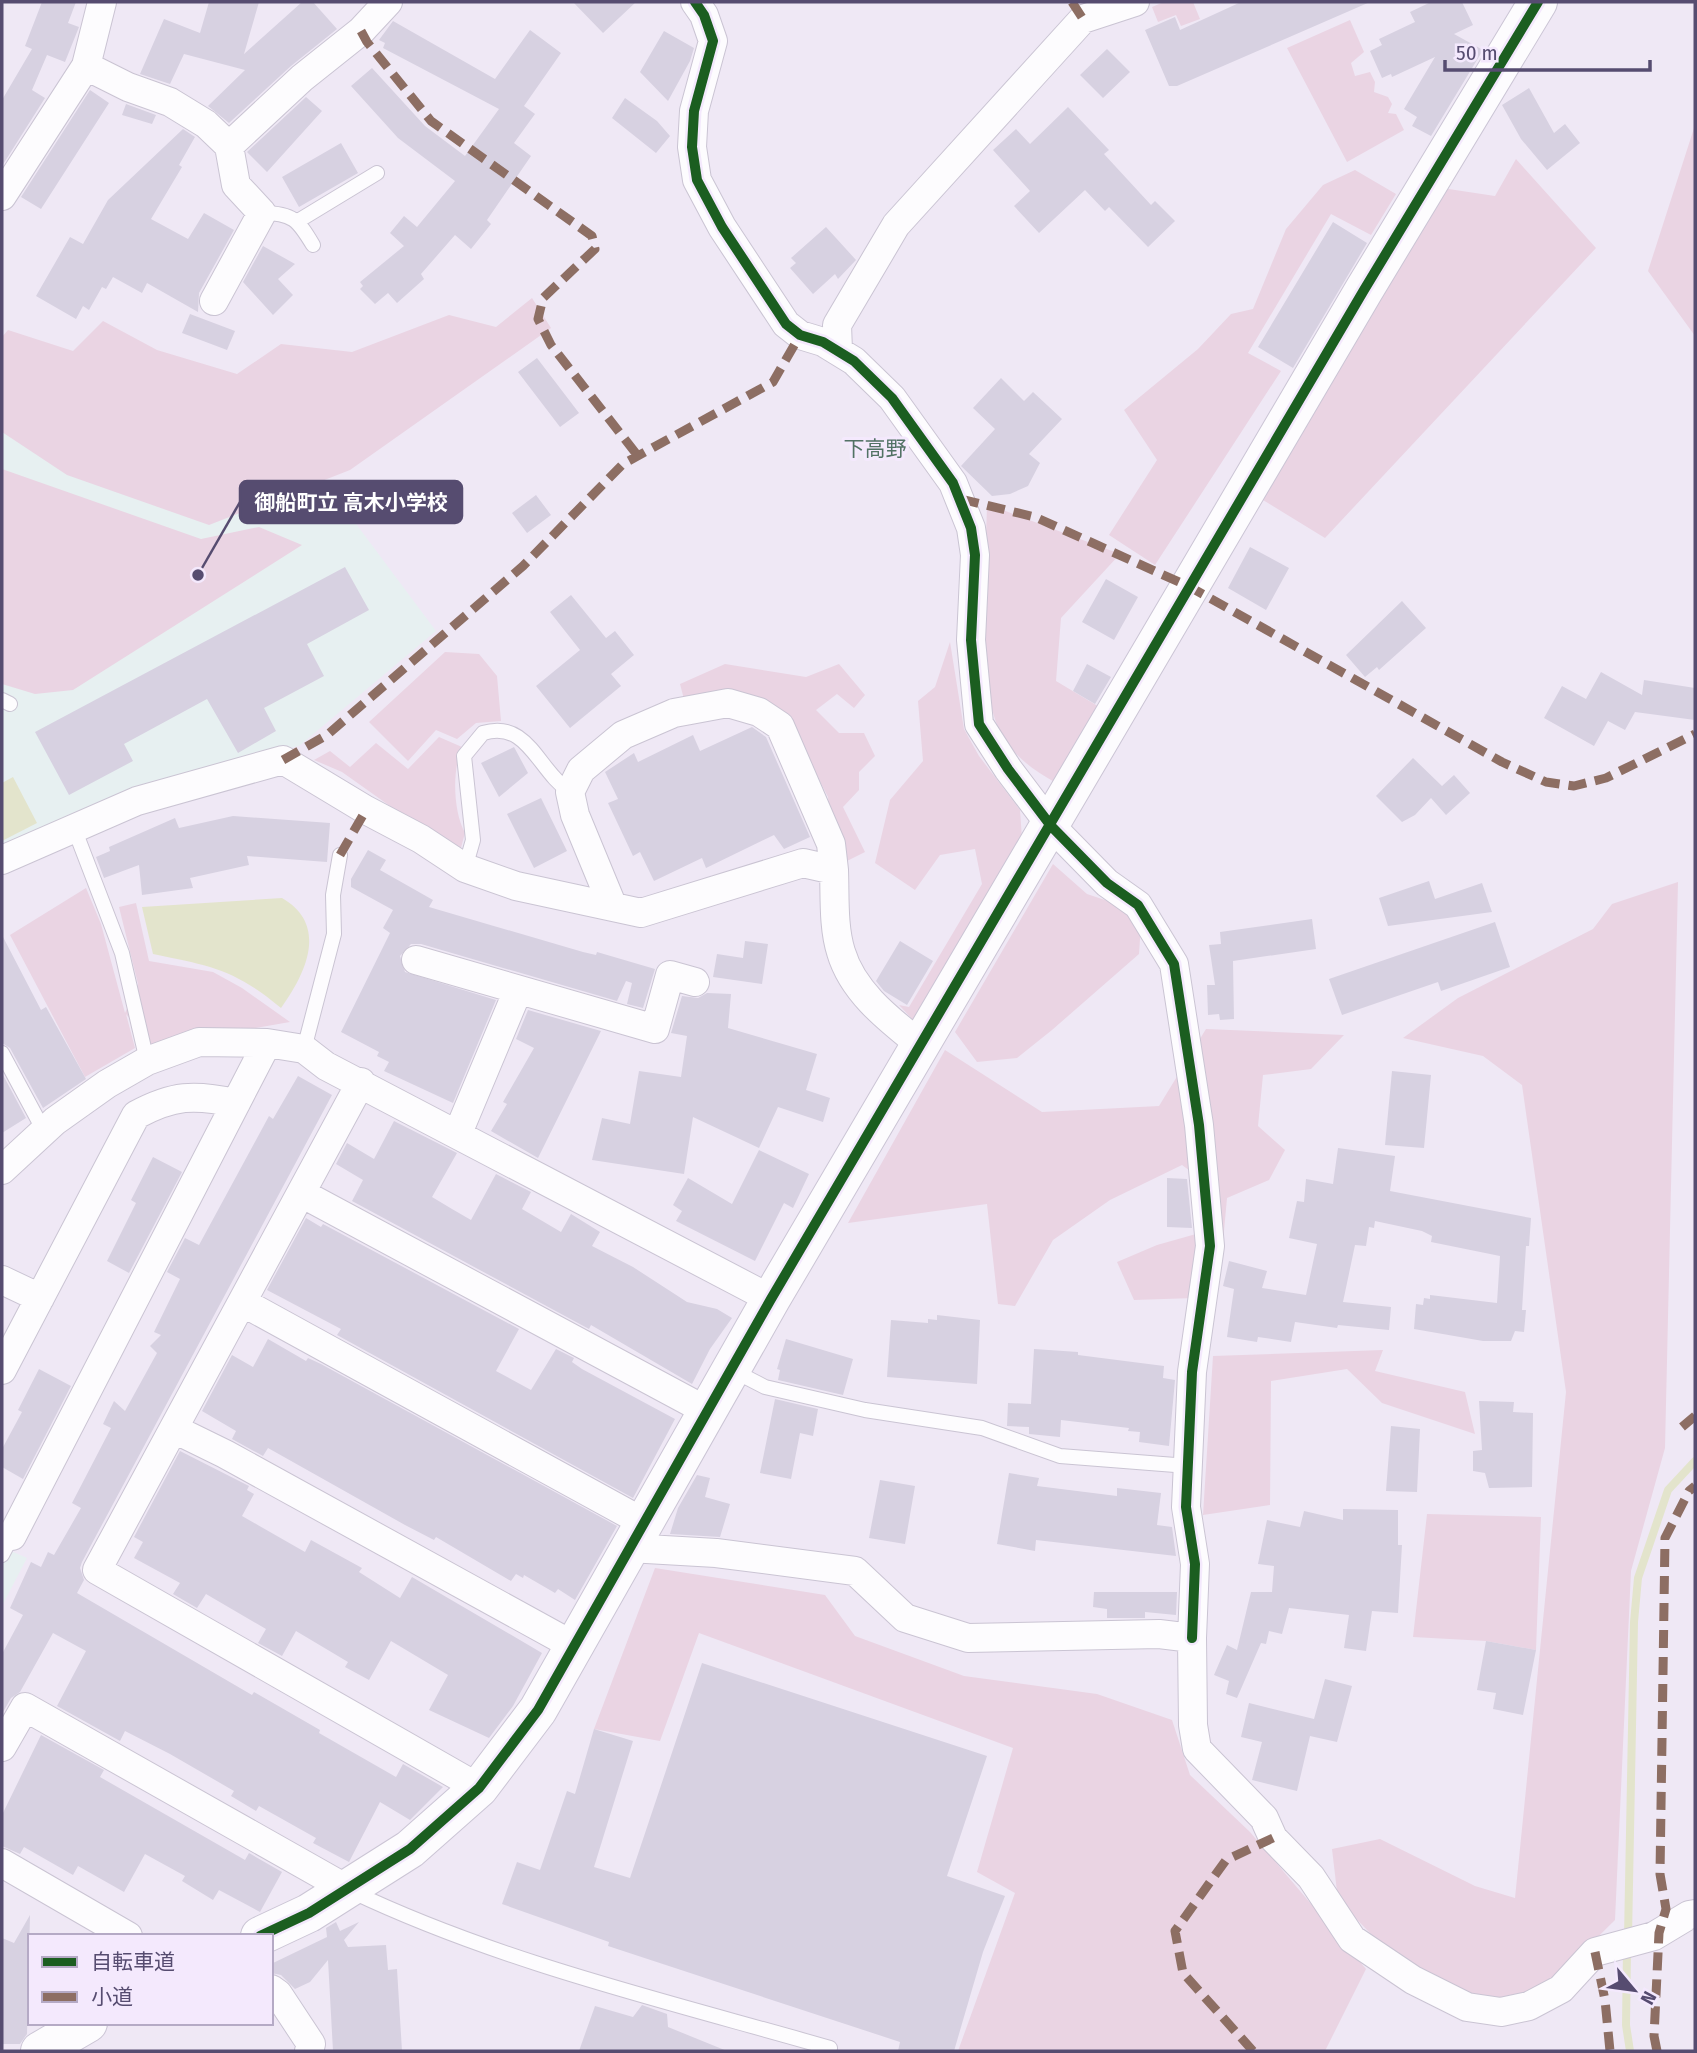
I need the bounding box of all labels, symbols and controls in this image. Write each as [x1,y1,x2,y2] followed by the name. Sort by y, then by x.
[1445,28,1650,72] scale bar
[1456,40,1498,66] text: 50 m
[844,436,907,462] district label: 下高野
[240,481,462,523] callout: 御船町立 高木小学校
[254,490,448,516] text: 御船町立 高木小学校
[28,1934,273,2025] legend
[91,1949,175,1975] text: 自転車道
[1599,1955,1669,2025] north arrow
[91,1984,133,2010] text: 小道
[1636,1987,1661,2009] text: N

